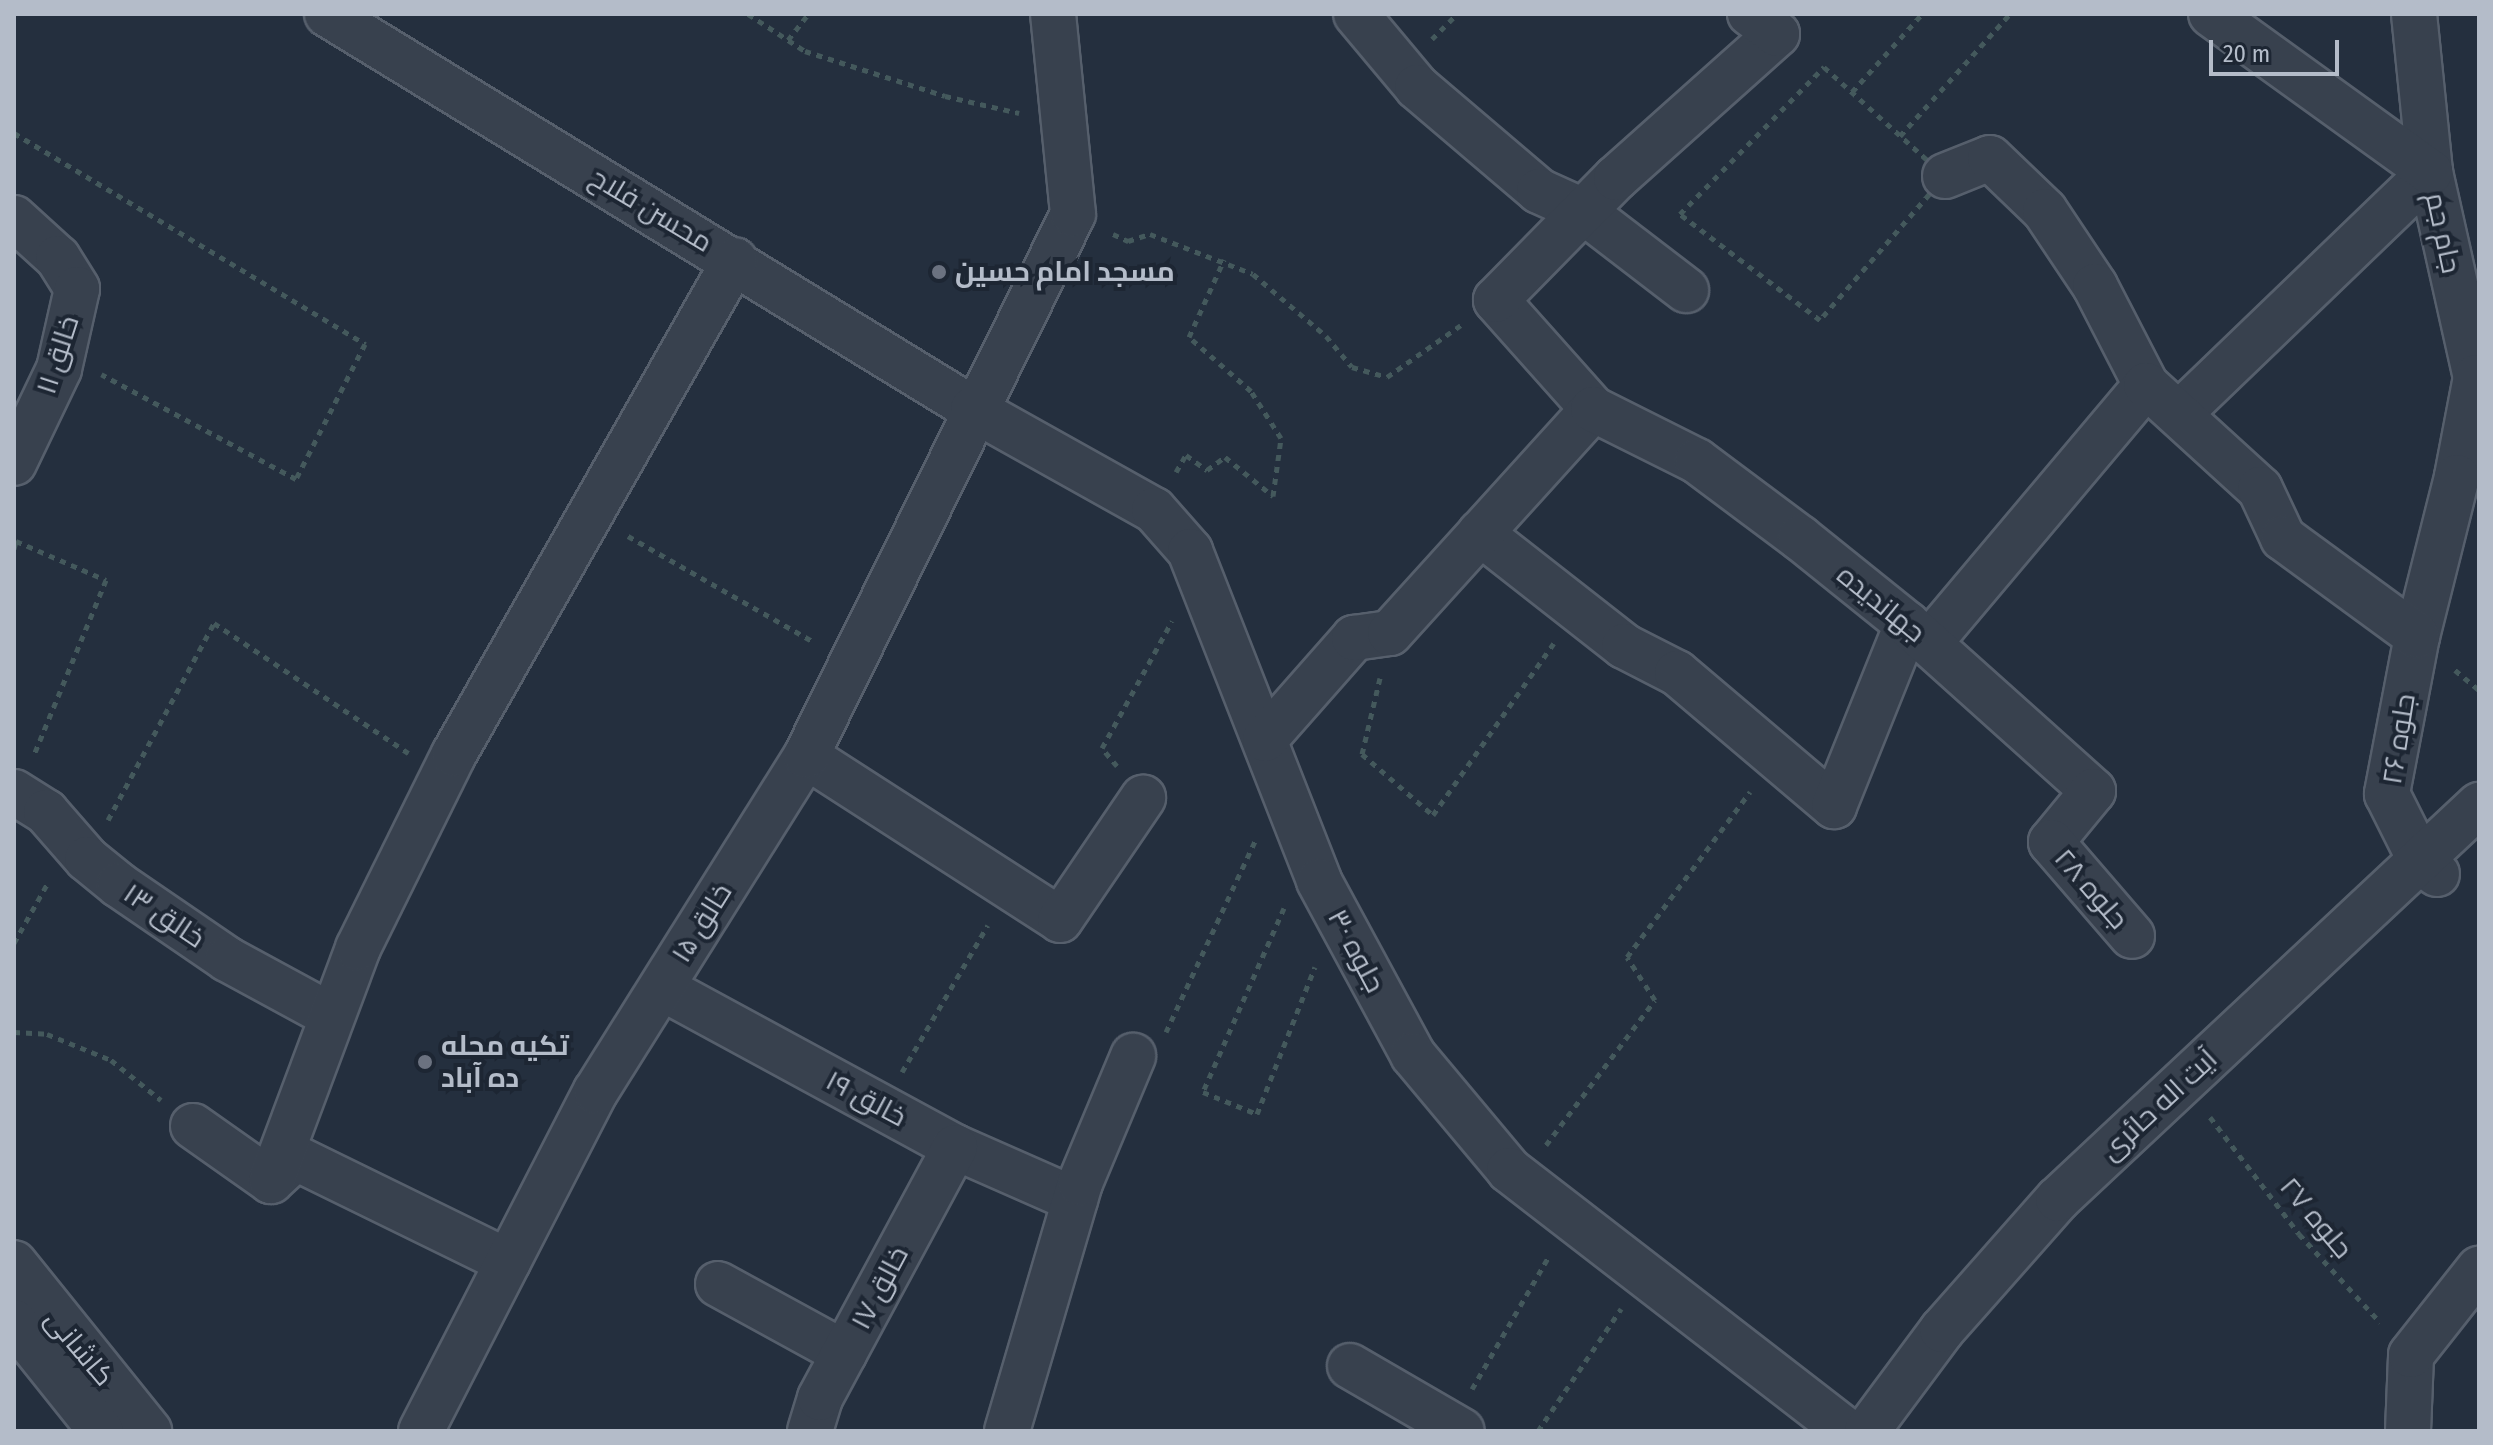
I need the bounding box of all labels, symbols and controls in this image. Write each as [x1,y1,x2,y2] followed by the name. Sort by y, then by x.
[2213,24,2343,74] scale bar
[2223,40,2270,68] text: 20 m
[584,160,718,260] street label: محسن فلاح
[2418,189,2468,277] street label: جام جم
[955,255,1175,289] place label: مسجد امام حسین
[930,263,948,281] marker: مسجد امام حسین
[30,312,86,398] street label: خالق ۱۱
[1830,558,1932,650] street label: جهاندیده
[2375,691,2423,787] street label: جلوه ۲۶
[2047,842,2135,936] street label: جلوه ۲۸
[117,877,211,955] street label: خالق ۱۳
[665,877,739,969] street label: خالق ۱۵
[1320,904,1392,998] street label: جلوه ۳۰
[441,1029,569,1095] place label: تکیه محله ده آباد
[2094,1043,2224,1167] street label: آیت اله حائری
[416,1053,434,1071] marker: تکیه محله ده آباد
[820,1064,912,1134] street label: خالق ۱۹
[2272,1171,2360,1265] street label: جلوه ۲۷
[844,1241,916,1335] street label: خالق ۱۷
[37,1303,121,1393] street label: کاشانی

